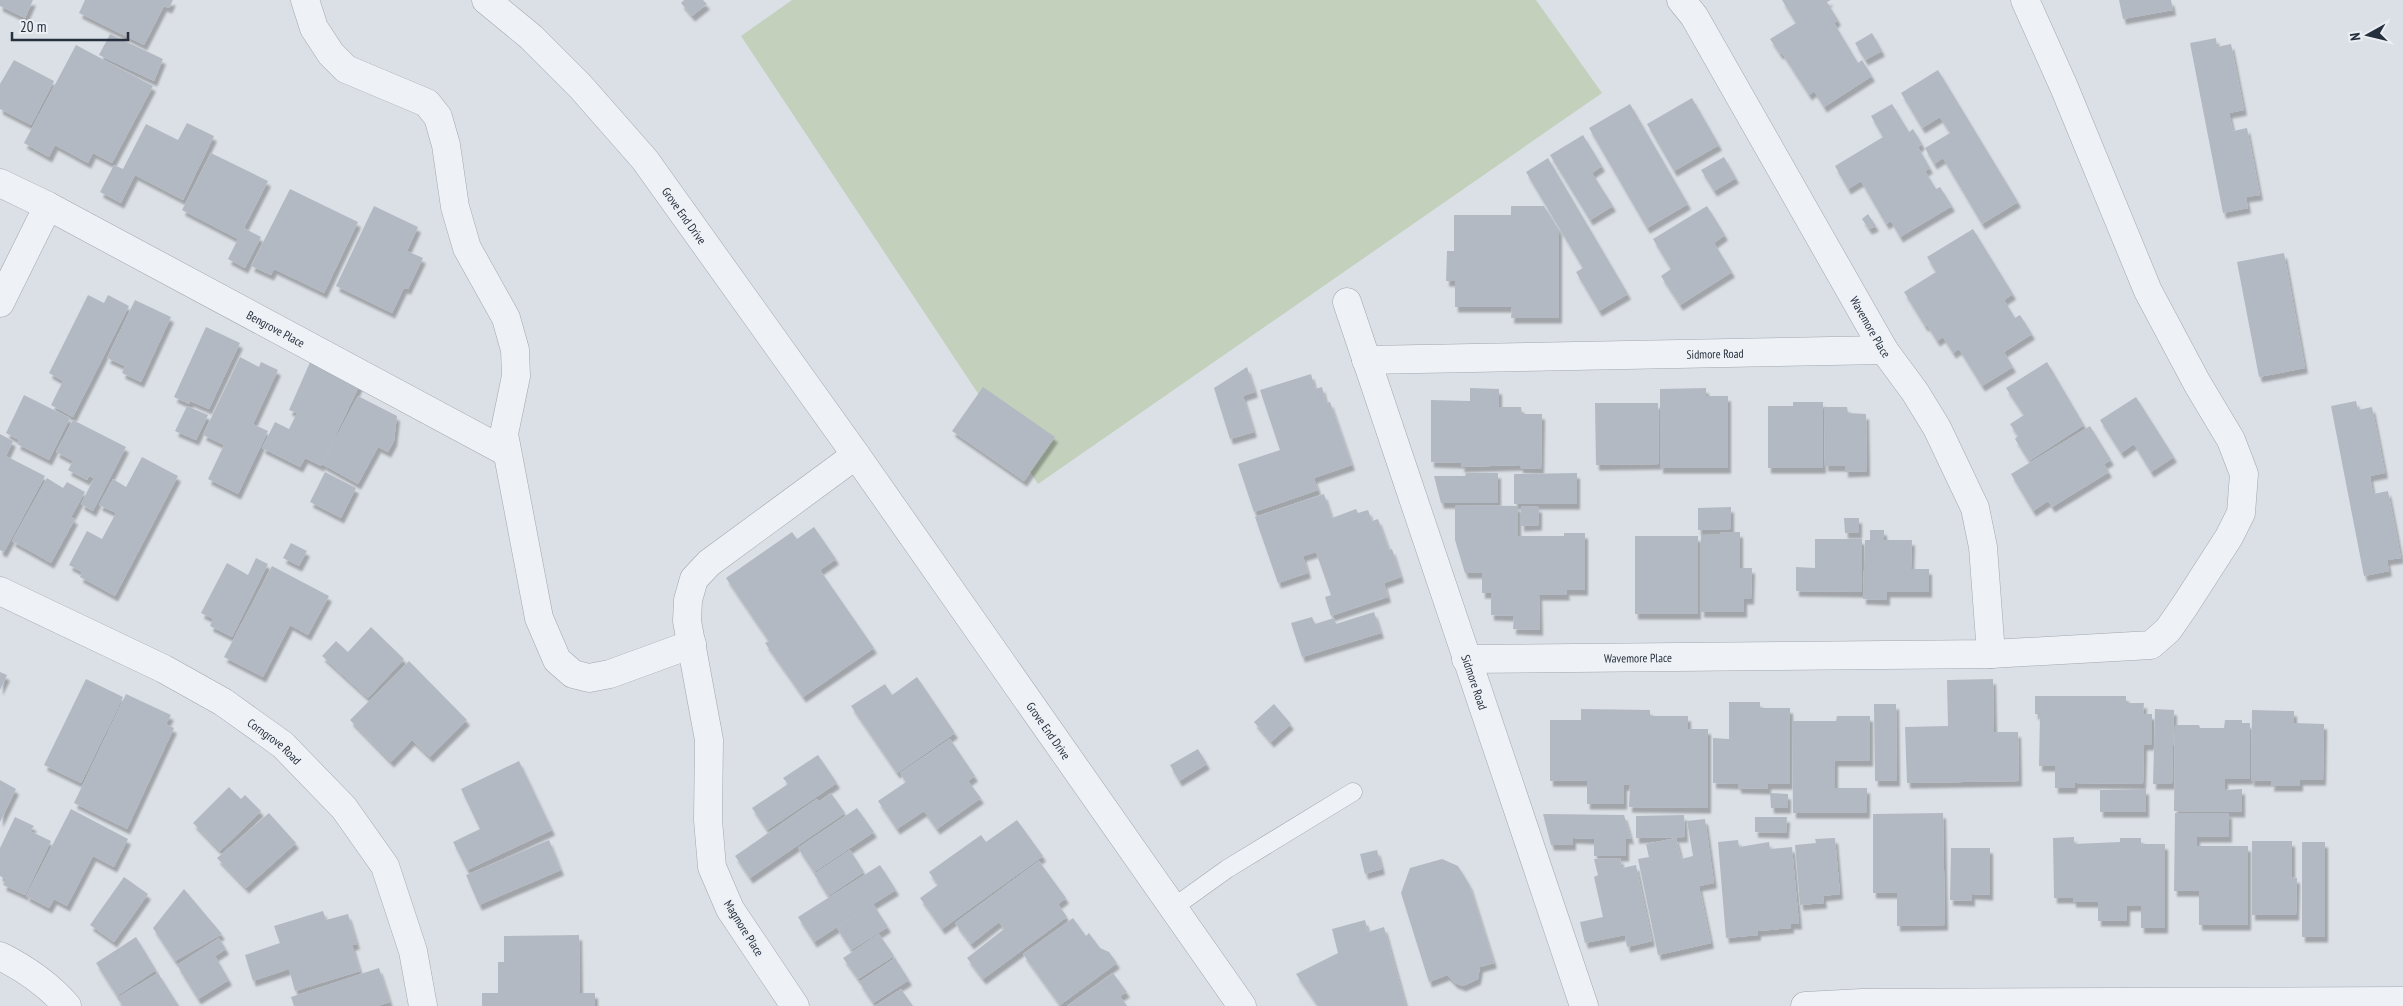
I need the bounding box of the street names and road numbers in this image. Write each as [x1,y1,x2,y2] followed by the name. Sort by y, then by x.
[659,184,710,247] street label: Grove End Drive
[1847,293,1894,360] street label: Wavemore Place
[244,307,308,350] street label: Bengrove Place
[1686,345,1744,361] street label: Sidmore Road
[1604,650,1672,665] street label: Wavemore Place
[1459,653,1491,712] street label: Sidmore Road
[1024,699,1074,762] street label: Grove End Drive
[245,715,305,767] street label: Corngrove Road
[721,897,767,959] street label: Magmore Place

